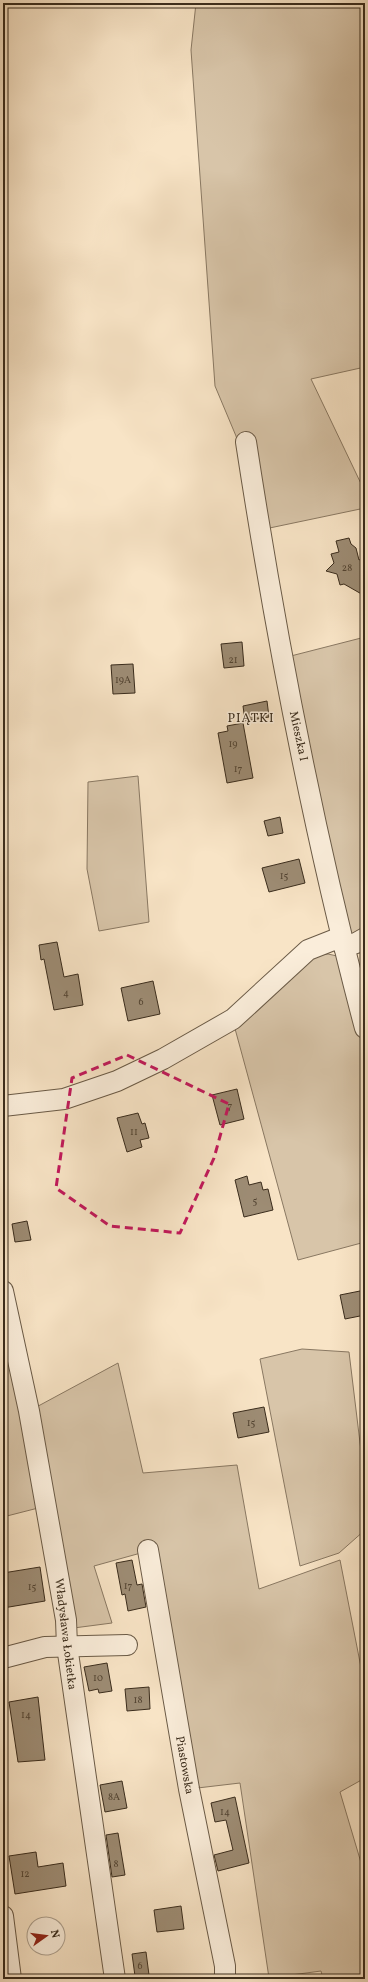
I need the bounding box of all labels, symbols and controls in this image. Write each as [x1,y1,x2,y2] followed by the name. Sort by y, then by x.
[342,561,352,575] house number: 28
[228,653,238,667] house number: 21
[115,673,131,687] house number: 19A
[227,710,275,728] district label: PIĄTKI
[285,710,311,763] street label: Mieszka I
[228,737,238,751] house number: 19
[234,762,243,776] house number: 17
[280,869,289,883] house number: 15
[63,986,69,1000] house number: 4
[138,995,144,1009] house number: 6
[228,1099,233,1113] house number: 7
[130,1125,138,1139] house number: 11
[253,1194,258,1208] house number: 5
[247,1416,256,1430] house number: 15
[50,1577,80,1691] street label: Władysława Łokietka
[124,1579,133,1593] house number: 17
[28,1580,37,1594] house number: 15
[93,1671,103,1685] house number: 10
[134,1693,142,1707] house number: 18
[21,1708,31,1722] house number: 14
[171,1735,197,1796] street label: Piastowska
[108,1790,120,1804] house number: 8A
[220,1805,230,1819] house number: 14
[113,1857,119,1871] house number: 8
[20,1867,30,1881] house number: 12
[26,1916,66,1956] north arrow
[46,1928,62,1940] text: N
[137,1959,143,1973] house number: 6

